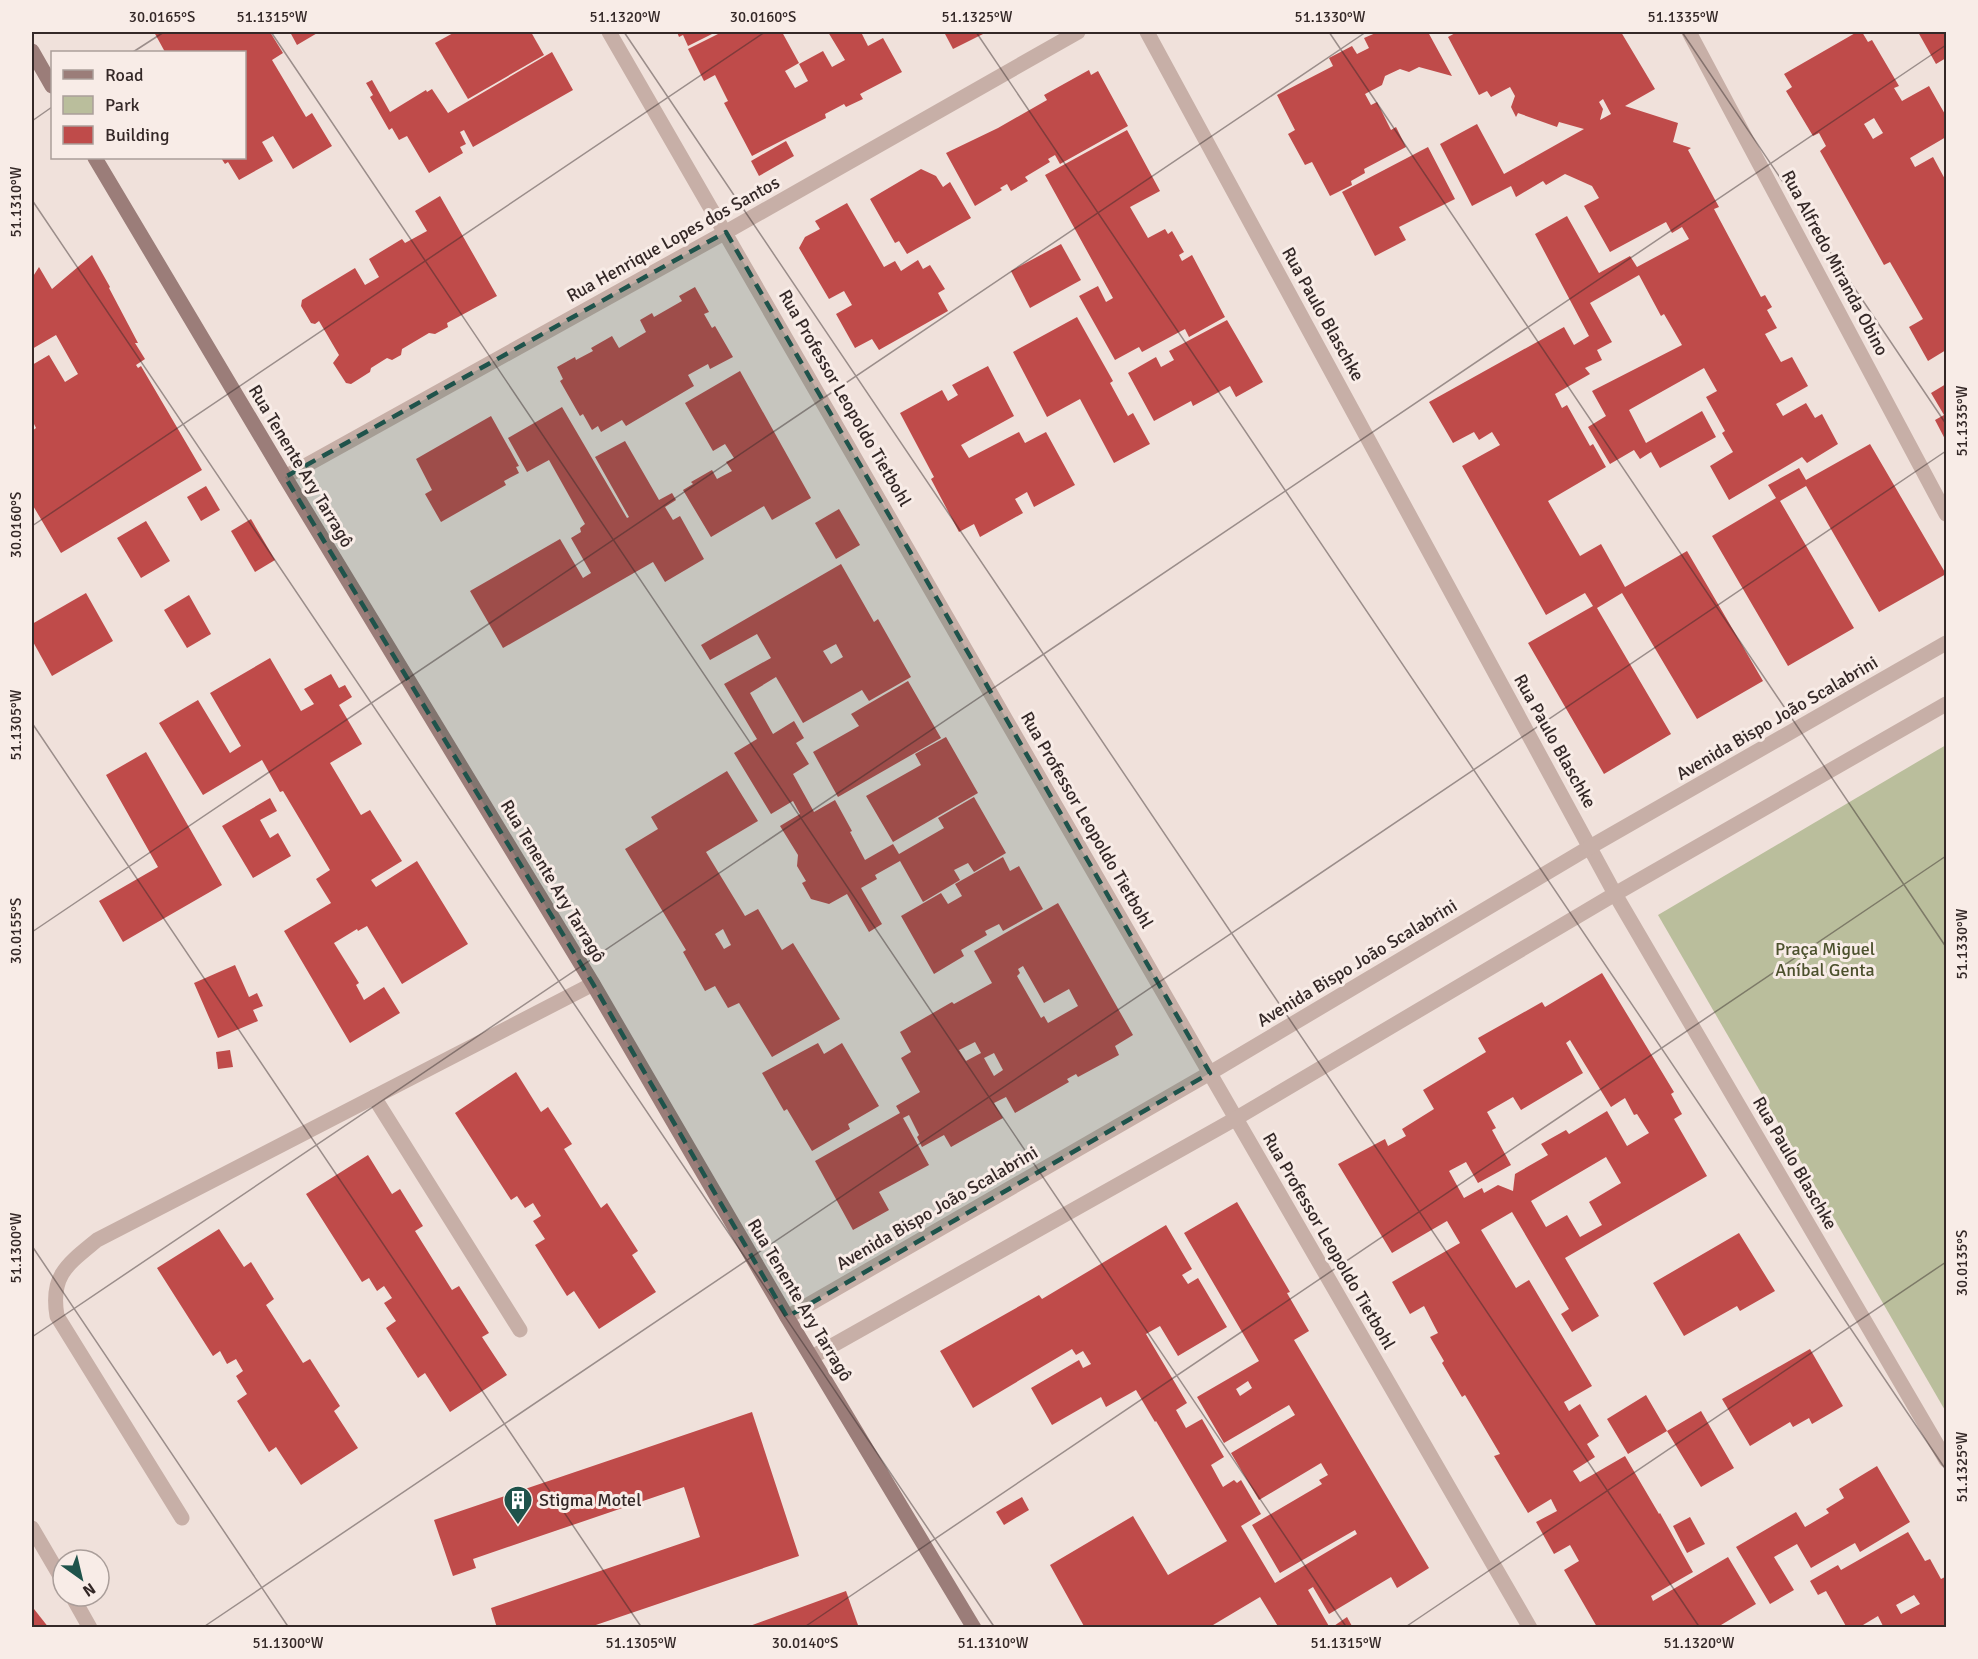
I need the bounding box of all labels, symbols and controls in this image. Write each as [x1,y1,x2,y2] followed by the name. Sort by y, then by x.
[129,8,195,26] text: 30.0165°S
[237,8,308,26] text: 51.1315°W
[590,8,661,26] text: 51.1320°W
[730,8,796,26] text: 30.0160°S
[942,8,1013,26] text: 51.1325°W
[1295,8,1366,26] text: 51.1330°W
[1648,8,1719,26] text: 51.1335°W
[51,51,246,159] legend
[105,64,144,86] text: Road
[105,94,140,116] text: Park
[105,124,169,146] text: Building
[7,166,25,237] text: 51.1310°W
[1777,167,1893,359] street label: Rua Alfredo Miranda Obino
[563,171,783,307] street label: Rua Henrique Lopes dos Santos
[1277,243,1369,385] street label: Rua Paulo Blaschke
[774,286,916,510] street label: Rua Professor Leopoldo Tietbohl
[244,381,358,551] street label: Rua Tenente Ary Tarragô
[1953,385,1971,456] text: 51.1335°W
[7,492,25,558] text: 30.0160°S
[1672,651,1882,785] street label: Avenida Bispo João Scalabrini
[1509,670,1601,812] street label: Rua Paulo Blaschke
[7,689,25,760] text: 51.1305°W
[1016,708,1158,932] street label: Rua Professor Leopoldo Tietbohl
[496,796,610,966] street label: Rua Tenente Ary Tarragô
[1253,895,1461,1031] street label: Avenida Bispo João Scalabrini
[7,898,25,964] text: 30.0155°S
[1953,908,1971,979] text: 51.1330°W
[1775,938,1875,981] park label: Praça Miguel Aníbal Genta
[1748,1093,1842,1233] street label: Rua Paulo Blaschke
[1258,1129,1400,1353] street label: Rua Professor Leopoldo Tietbohl
[832,1141,1042,1275] street label: Avenida Bispo João Scalabrini
[7,1212,25,1283] text: 51.1300°W
[743,1215,857,1385] street label: Rua Tenente Ary Tarragô
[1953,1230,1971,1296] text: 30.0135°S
[1953,1431,1971,1502] text: 51.1325°W
[502,1484,534,1526] building icon: Stigma Motel
[539,1489,641,1511] place label: Stigma Motel
[51,1548,111,1608] north arrow
[79,1578,99,1601] text: N
[253,1634,324,1652] text: 51.1300°W
[606,1634,677,1652] text: 51.1305°W
[772,1634,838,1652] text: 30.0140°S
[958,1634,1029,1652] text: 51.1310°W
[1311,1634,1382,1652] text: 51.1315°W
[1664,1634,1735,1652] text: 51.1320°W

